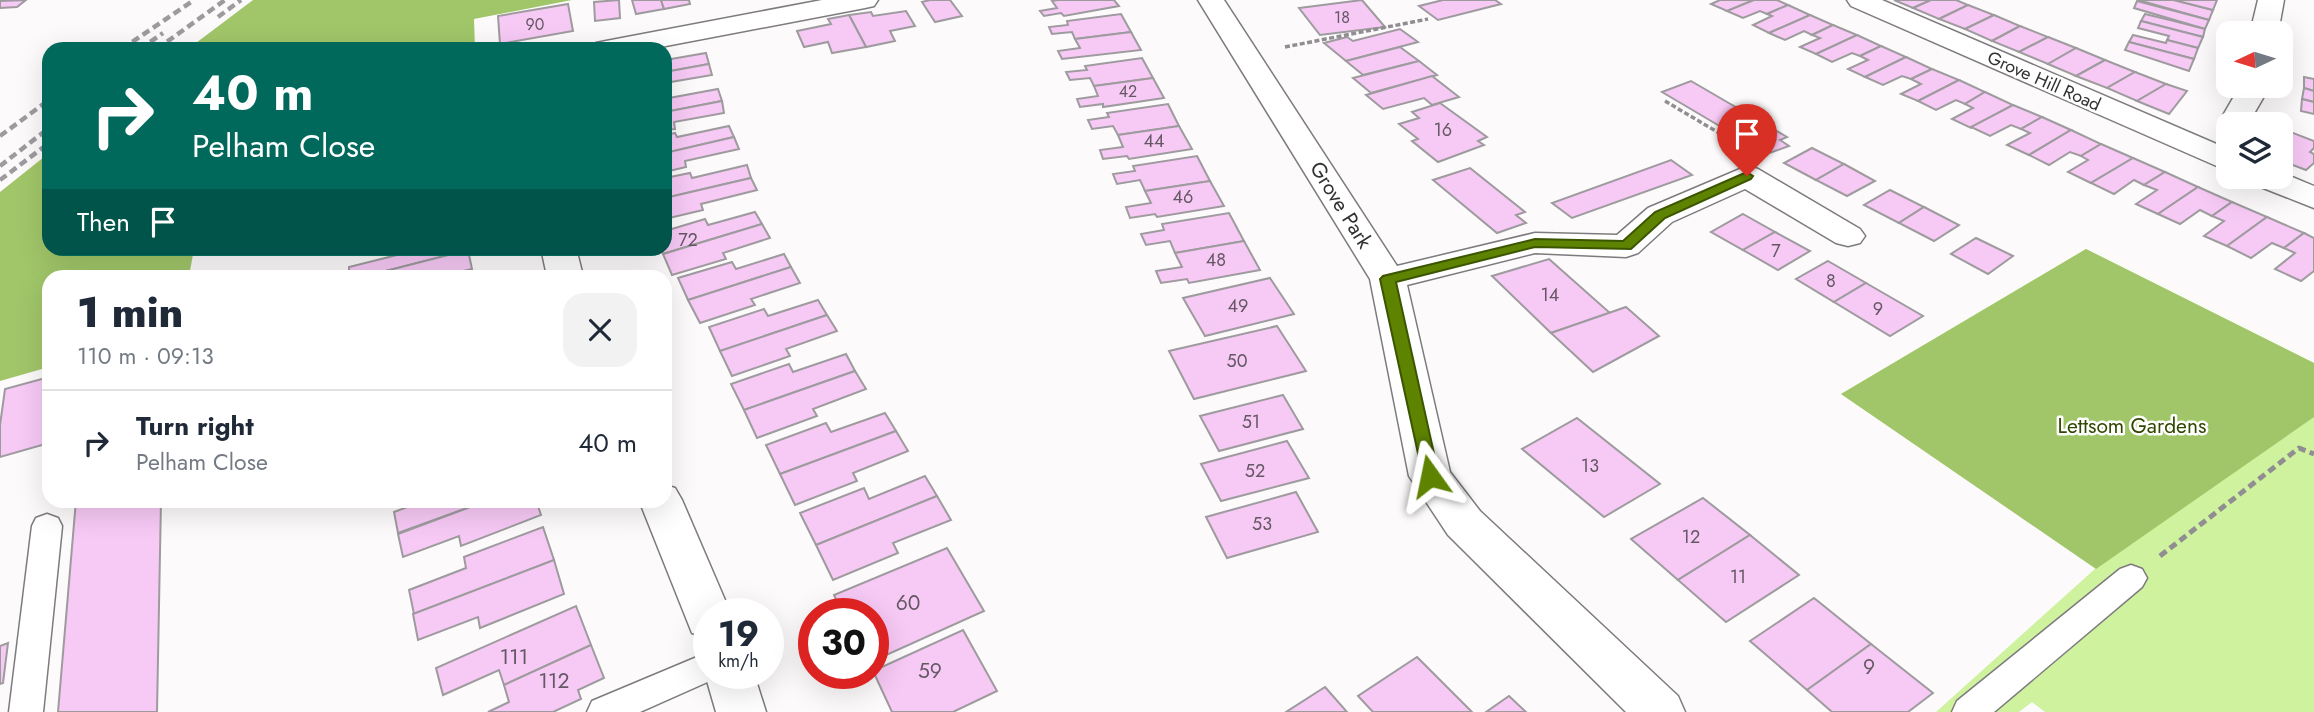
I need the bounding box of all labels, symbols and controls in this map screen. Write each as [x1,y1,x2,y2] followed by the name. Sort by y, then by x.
[1334,6,1350,29] house number: 18
[526,13,544,36] house number: 90
[2216,21,2292,98] north arrow
[2216,21,2293,189] map controls
[1983,44,2105,118] street label: Grove Hill Road
[192,58,314,128] text: 40 m
[77,70,168,161] icon: right
[1119,80,1137,103] house number: 42
[1717,104,1777,176] pin
[2216,112,2293,189] button: layers
[1728,115,1766,153] icon: arrive
[1434,117,1452,143] house number: 16
[192,123,375,169] text: Pelham Close
[1144,128,1165,154] house number: 44
[1302,156,1380,255] street label: Grove Park
[1173,184,1193,210] house number: 46
[77,203,130,241] text: Then
[144,203,182,241] icon: arrive
[678,227,698,253] house number: 72
[1771,238,1781,264] house number: 7
[1206,247,1226,273] house number: 48
[1826,268,1836,294] house number: 8
[77,282,183,343] text: 1 min
[1541,282,1559,308] house number: 14
[563,293,637,367] button: close
[1228,293,1248,319] house number: 49
[1873,296,1883,322] house number: 9
[77,339,214,373] text: 110 m · 09:13
[1227,348,1248,374] house number: 50
[136,407,254,445] text: Turn right
[1242,409,1260,435] house number: 51
[2058,411,2206,441] park label: Lettsom Gardens
[77,424,115,462] icon: right
[578,424,637,462] text: 40 m
[1393,439,1467,513] position arrow
[136,445,268,479] text: Pelham Close
[1581,453,1599,479] house number: 13
[1245,458,1265,484] house number: 52
[1252,511,1272,537] house number: 53
[1682,524,1700,550] house number: 12
[1730,564,1746,590] house number: 11
[896,588,920,618] house number: 60
[798,598,889,689] speed limit sign: 30
[718,609,759,659] text: 19
[500,642,528,672] house number: 111
[718,648,759,674] text: km/h
[1863,652,1875,682] house number: 9
[918,656,942,686] house number: 59
[539,666,569,696] house number: 112

